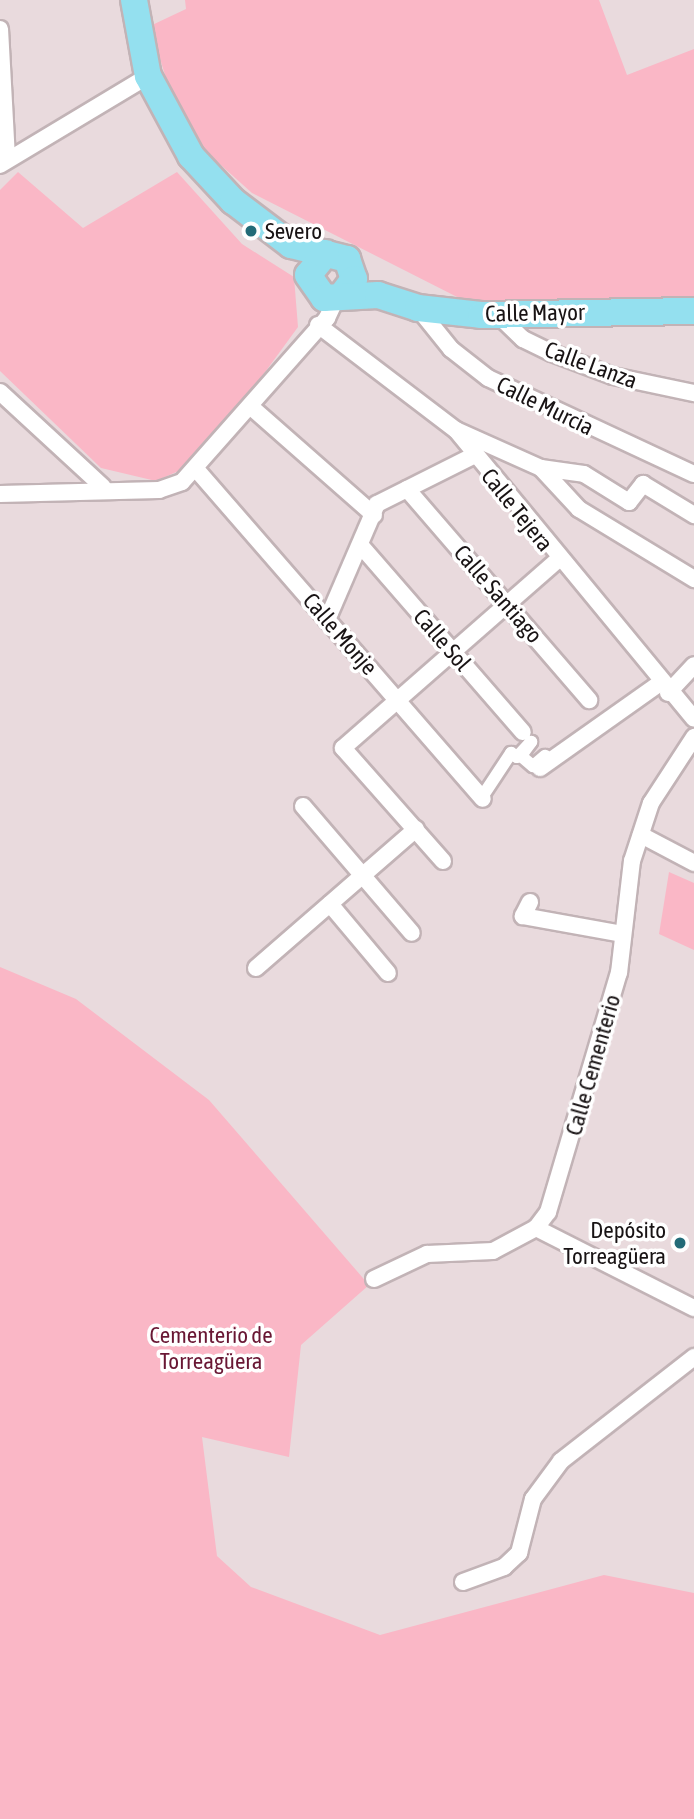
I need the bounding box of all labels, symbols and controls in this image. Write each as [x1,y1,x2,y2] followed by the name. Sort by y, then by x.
[265,217,322,245] place label: Severo
[243,223,259,239] marker: Severo
[485,298,585,328] street label: Calle Mayor
[541,336,641,394] street label: Calle Lanza
[492,371,598,441] street label: Calle Murcia
[475,463,559,557] street label: Calle Tejera
[448,539,548,649] street label: Calle Santiago
[297,587,383,681] street label: Calle Monje
[408,603,476,677] street label: Calle Sol
[560,991,626,1139] street label: Calle Cementerio
[563,1216,666,1270] place label: Depósito Torreagüera
[672,1235,688,1251] marker: Depósito Torreagüera
[149,1321,273,1375] park label: Cementerio de Torreagüera

